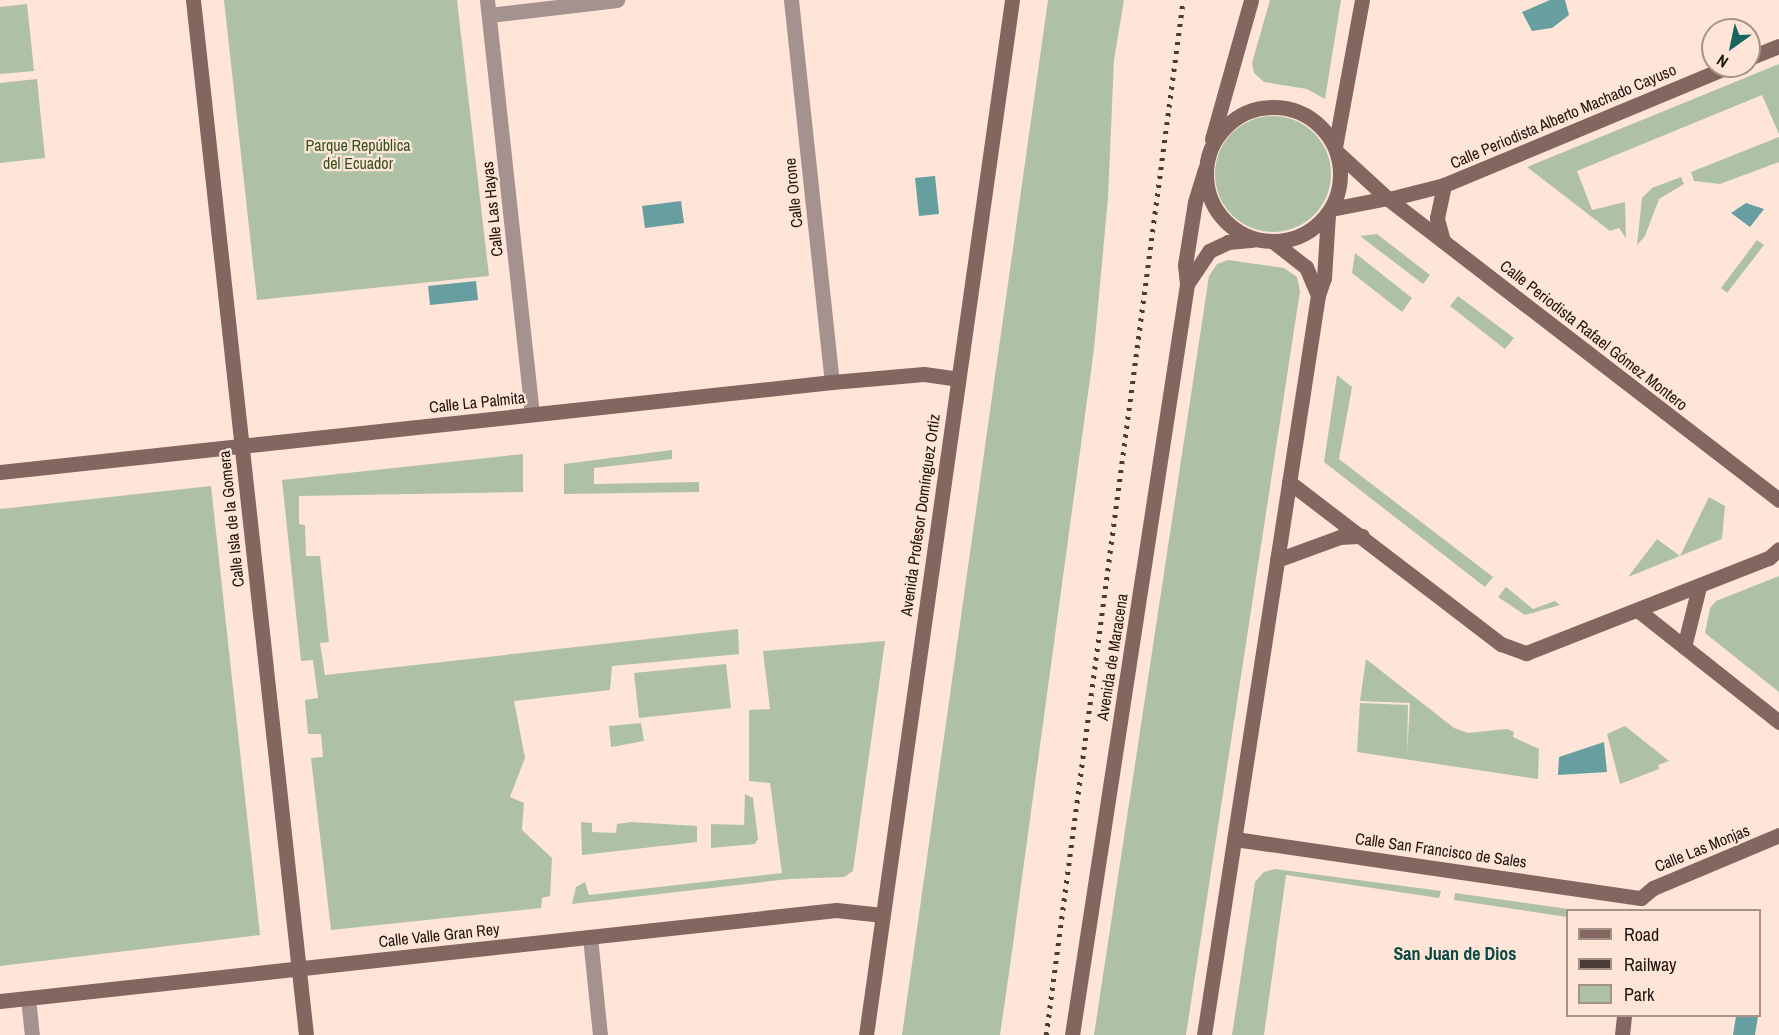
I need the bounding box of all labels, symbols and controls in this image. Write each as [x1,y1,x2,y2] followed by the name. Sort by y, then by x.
[1701,18,1761,78] north arrow
[1712,50,1732,73] text: N
[1447,59,1679,173] street label: Calle Periodista Alberto Machado Cayuso
[305,135,411,173] park label: Parque República del Ecuador
[780,157,806,229] street label: Calle Orone
[477,160,507,258] street label: Calle Las Hayas
[1496,256,1692,414] street label: Calle Periodista Rafael Gómez Montero
[428,387,526,417] street label: Calle La Palmita
[896,413,944,617] street label: Avenida Profesor Domínguez Ortiz
[214,450,248,588] street label: Calle Isla de la Gomera
[1092,592,1132,722] street label: Avenida de Maracena
[1652,820,1752,876] street label: Calle Las Monjas
[1354,828,1528,872] street label: Calle San Francisco de Sales
[1566,909,1761,1017] legend
[378,919,500,951] street label: Calle Valle Gran Rey
[1624,922,1659,947] text: Road
[1393,943,1517,965] district label: San Juan de Dios
[1624,952,1677,977] text: Railway
[1624,982,1654,1007] text: Park

